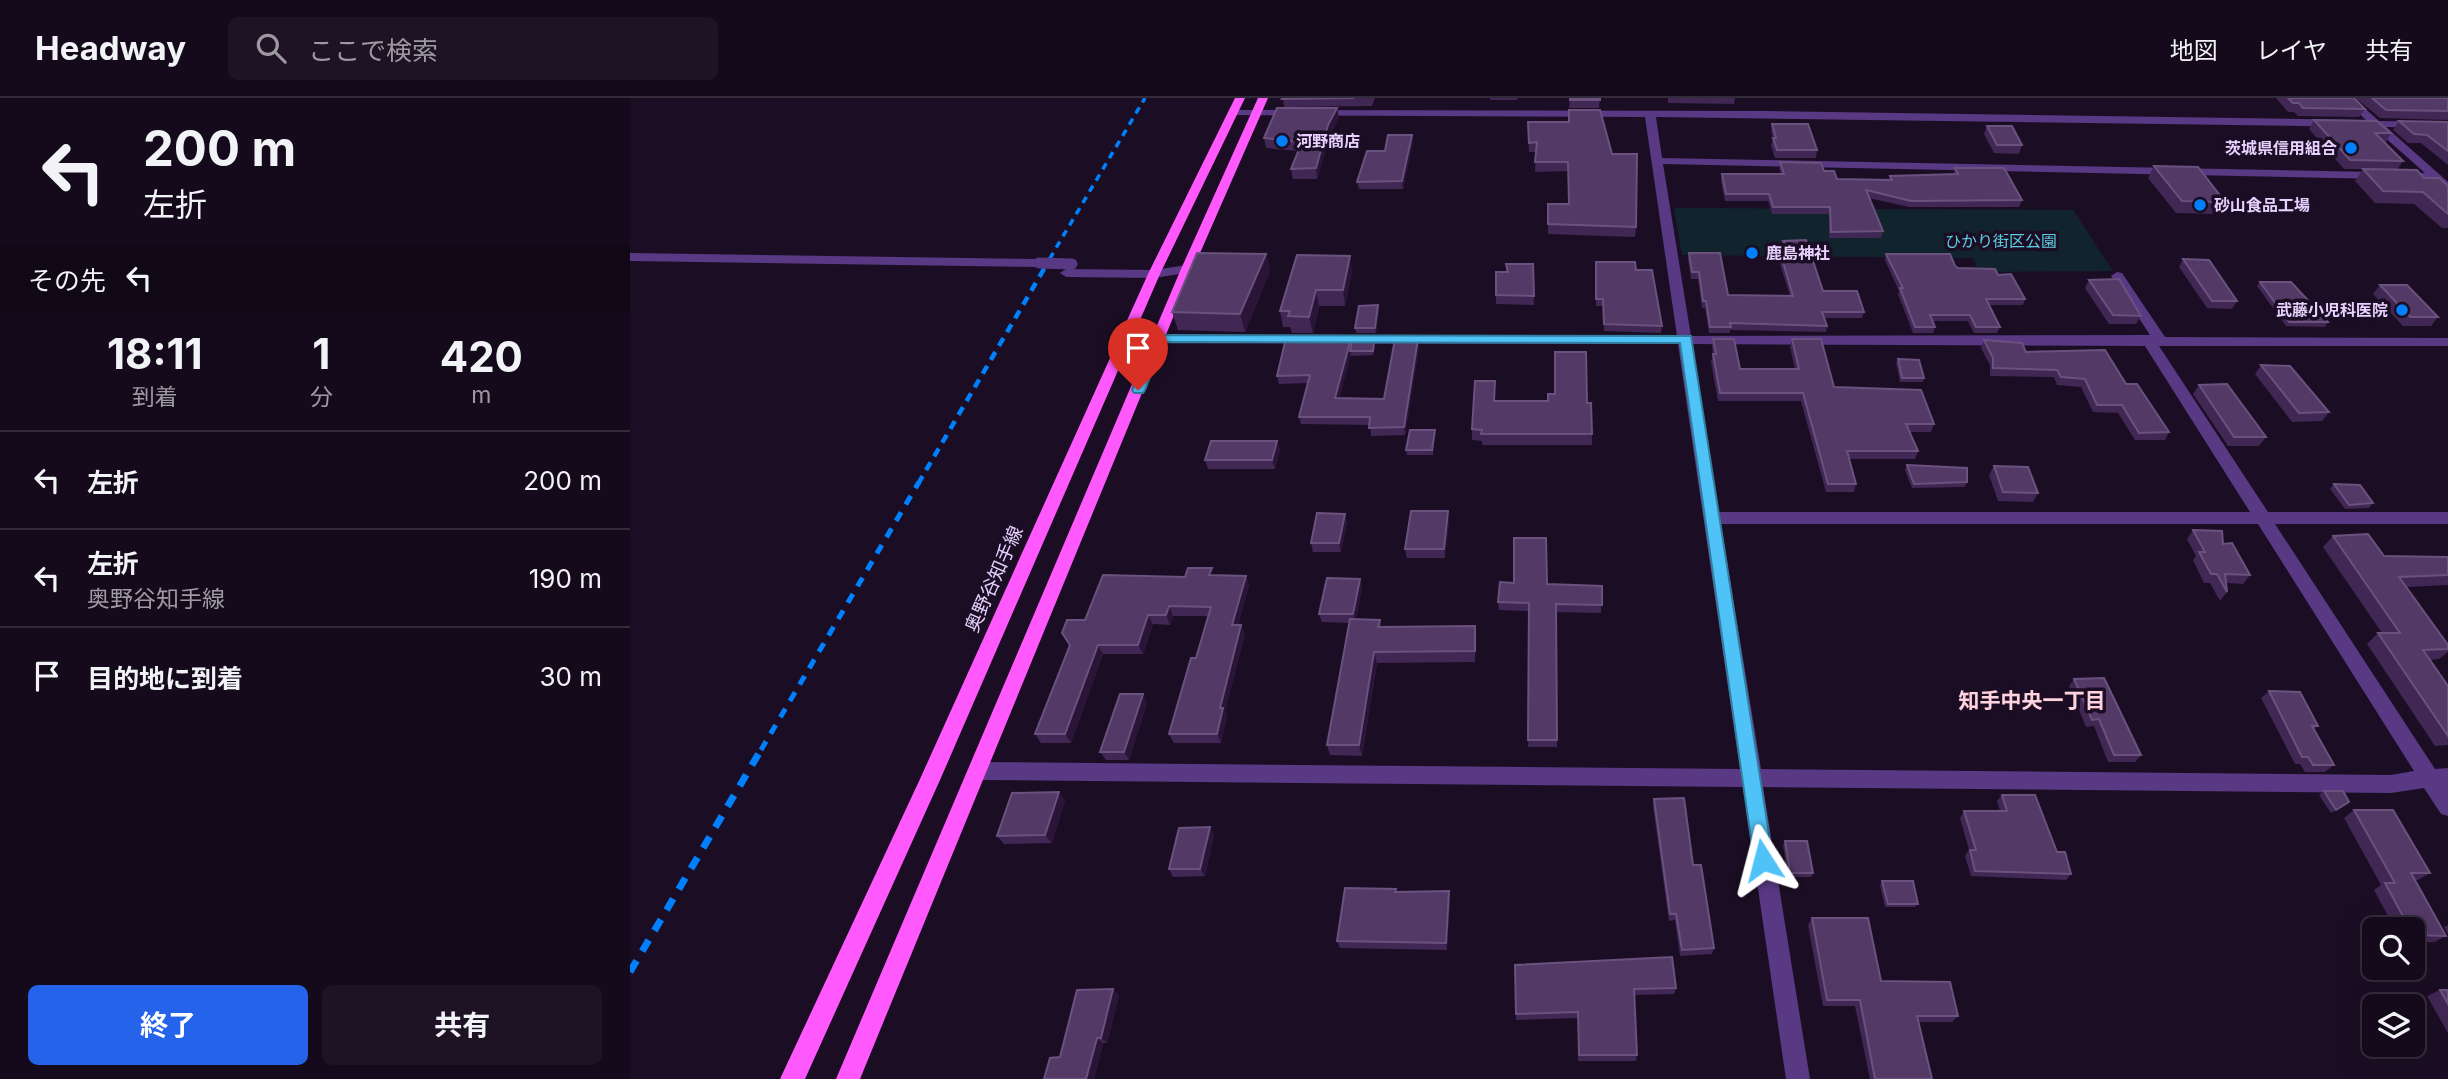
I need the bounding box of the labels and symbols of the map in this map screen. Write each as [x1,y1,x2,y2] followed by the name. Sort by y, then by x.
[1296,131,1360,151] place label: 河野商店
[1274,133,1290,149] marker: 河野商店
[2225,138,2337,158] place label: 茨城県信用組合
[2343,140,2359,156] marker: 茨城県信用組合
[2214,195,2310,215] place label: 砂山食品工場
[2192,197,2208,213] marker: 砂山食品工場
[1945,231,2057,251] park label: ひかり街区公園
[1766,243,1830,263] place label: 鹿島神社
[1744,245,1760,261] marker: 鹿島神社
[2276,300,2388,320] place label: 武藤小児科医院
[2394,302,2410,318] marker: 武藤小児科医院
[1108,318,1168,390] pin
[960,522,1028,636] street label: 奥野谷知手線
[1959,688,2106,713] district label: 知手中央一丁目
[1726,823,1800,897] position arrow

